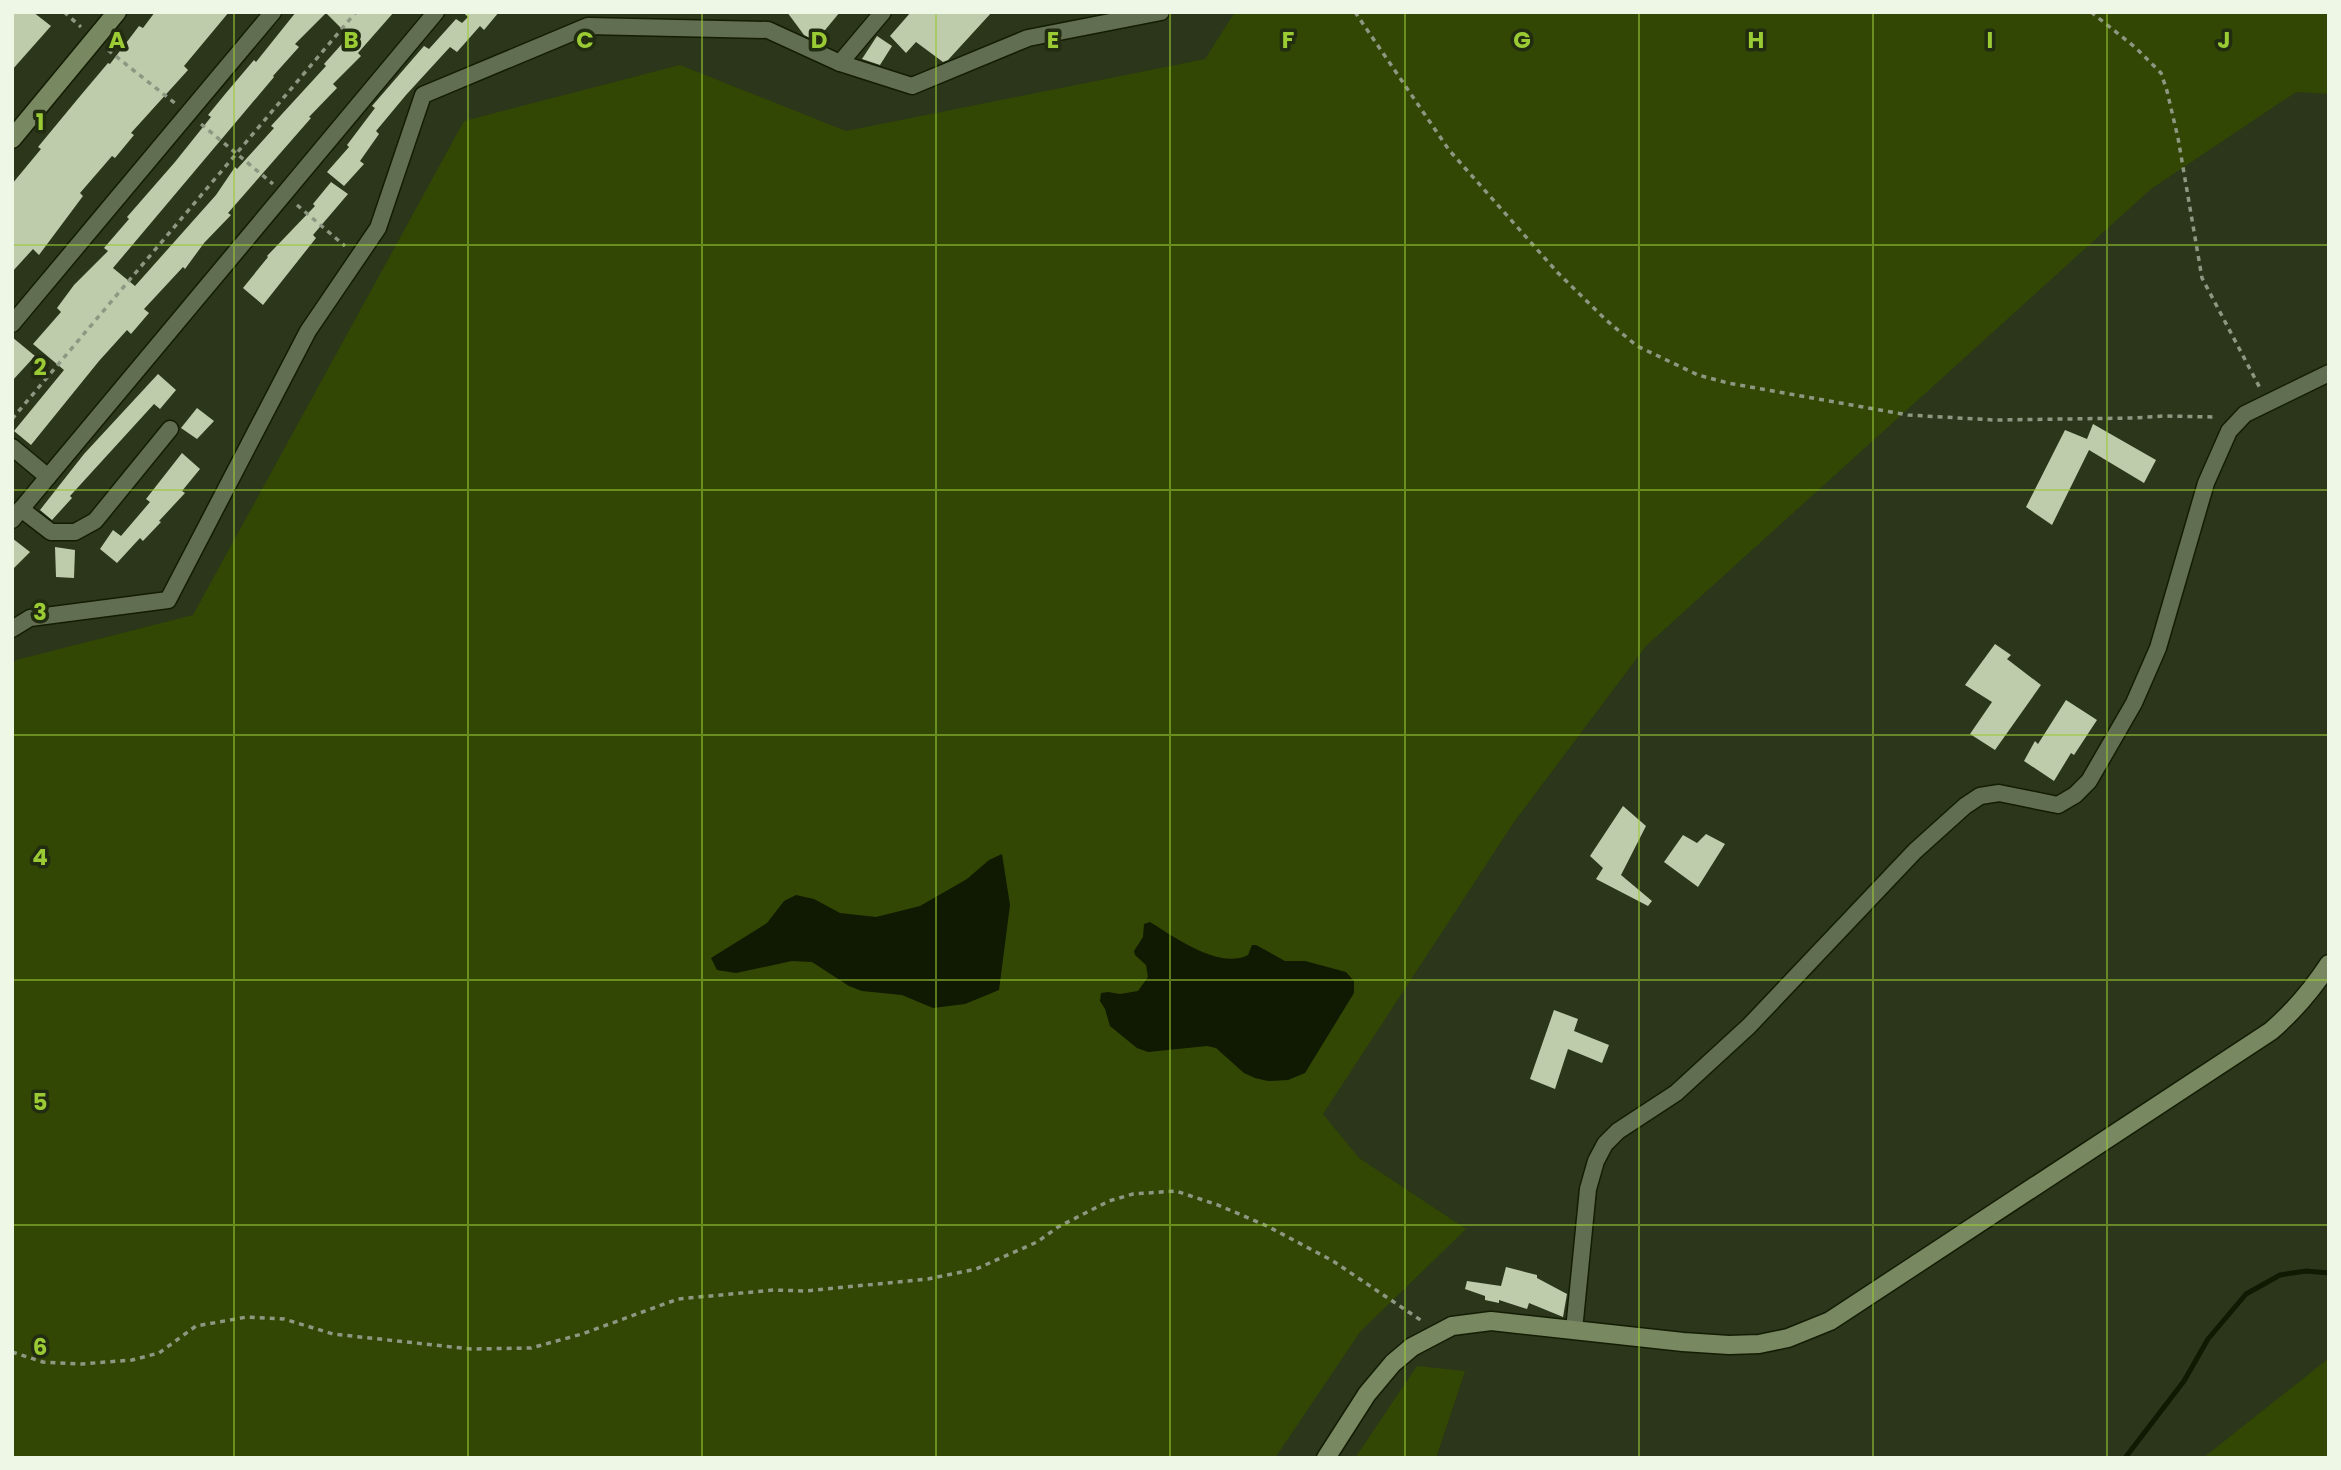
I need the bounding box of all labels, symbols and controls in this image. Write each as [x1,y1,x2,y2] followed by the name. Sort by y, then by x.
[109,24,126,56] text: A
[343,24,359,56] text: B
[576,24,594,56] text: C
[811,24,827,56] text: D
[1047,24,1059,56] text: E
[1282,24,1294,56] text: F
[1513,24,1531,56] text: G
[1748,24,1764,56] text: H
[1987,24,1993,56] text: I
[2217,24,2231,56] text: J
[36,106,44,138] text: 1
[33,351,47,383] text: 2
[33,596,47,628] text: 3
[32,841,48,873] text: 4
[33,1086,47,1118] text: 5
[33,1331,47,1363] text: 6

